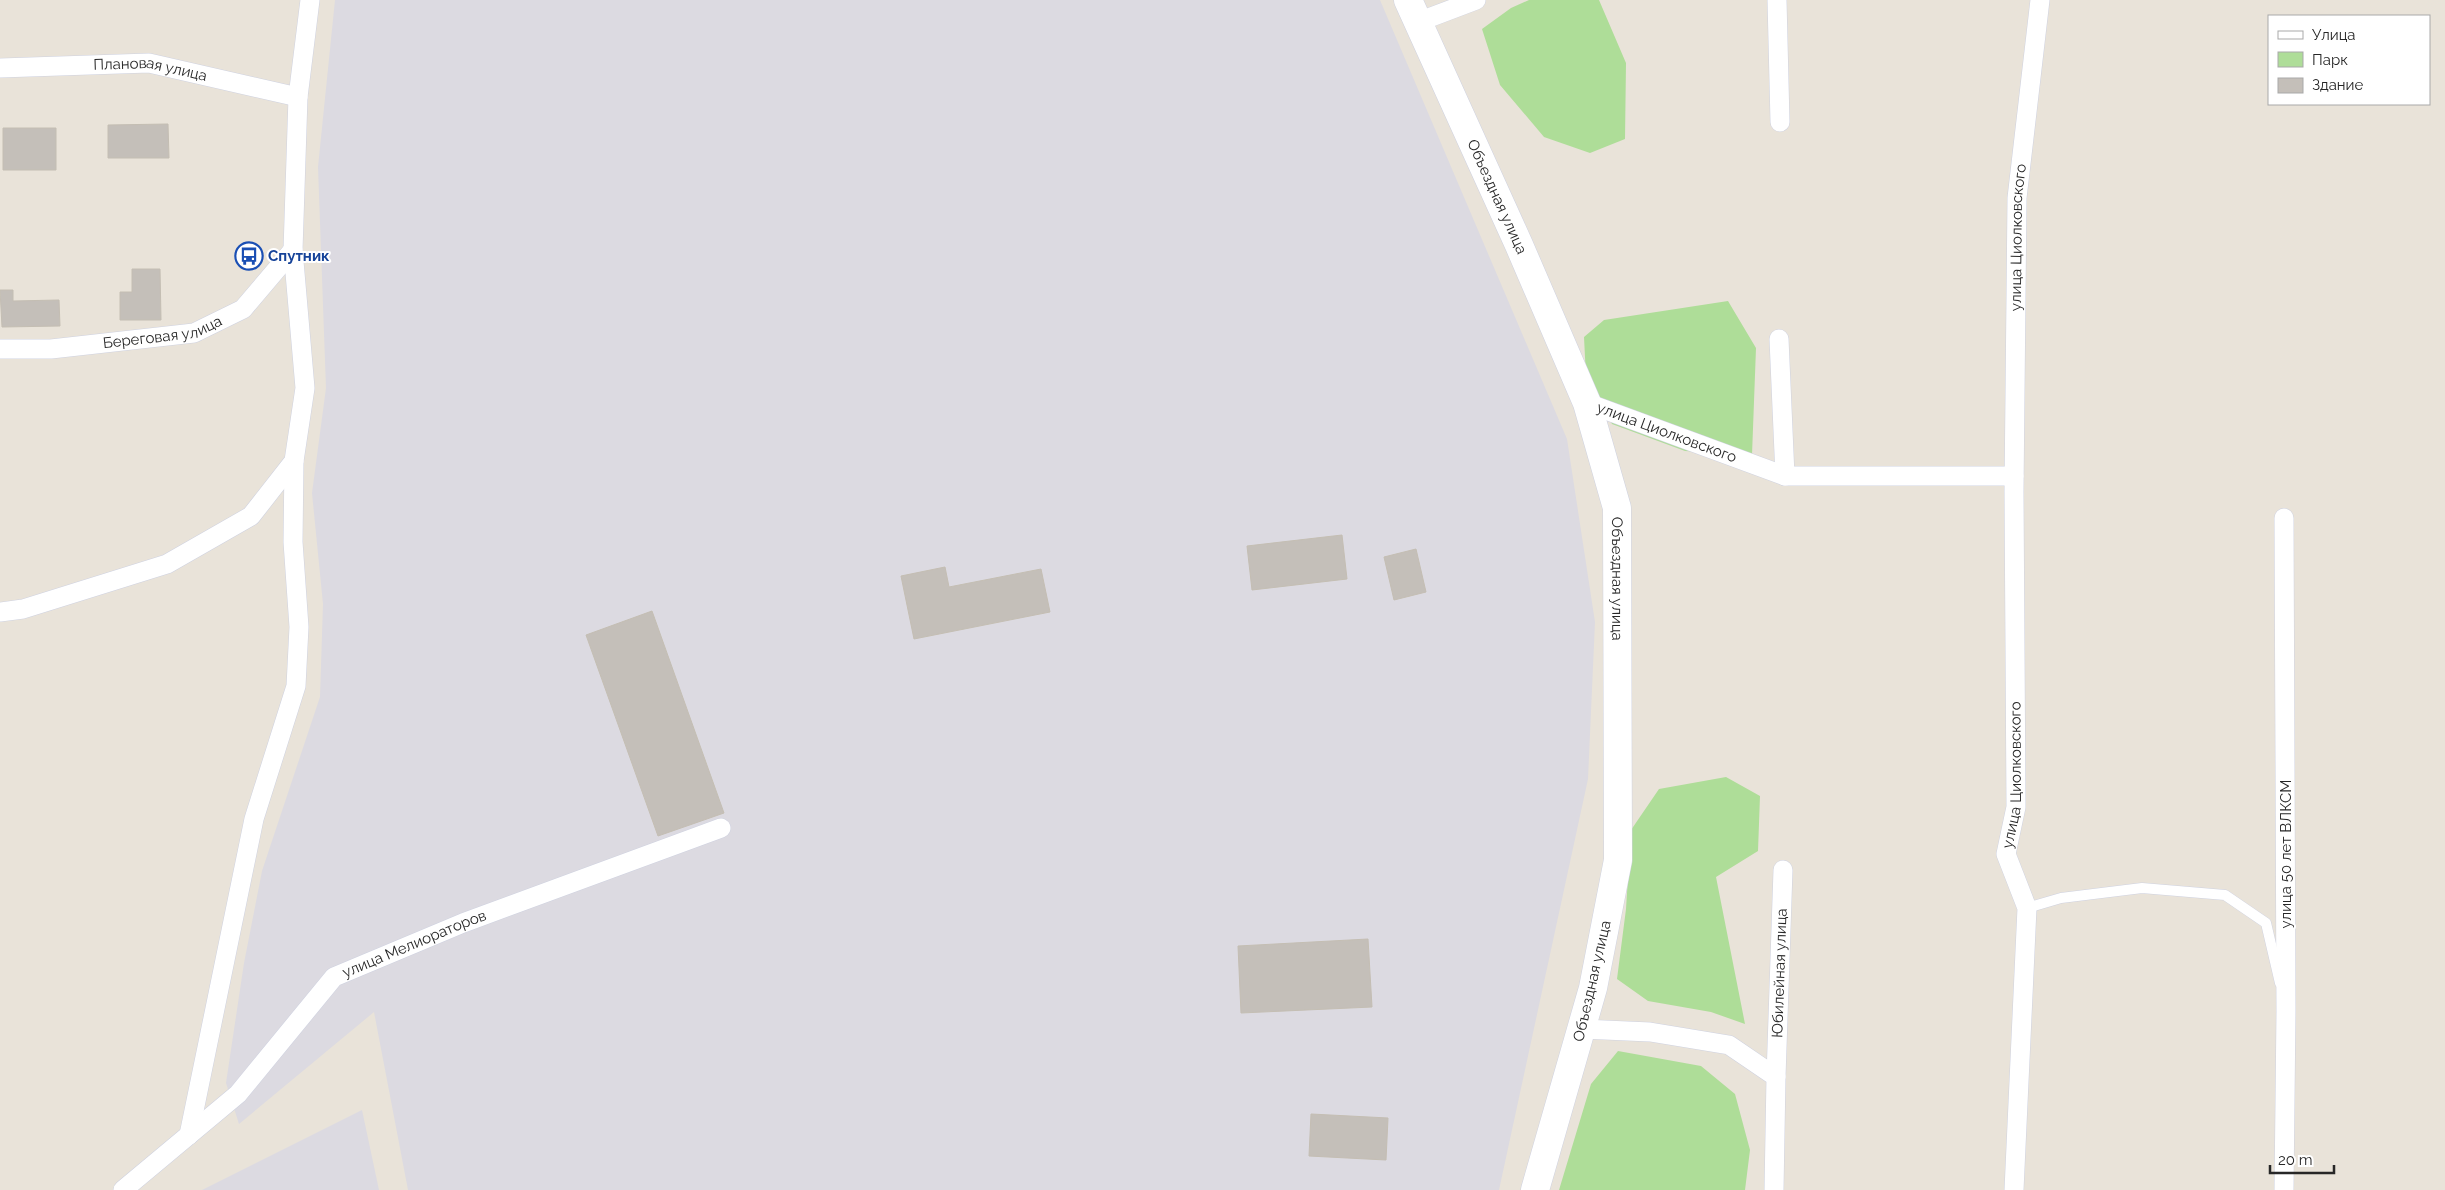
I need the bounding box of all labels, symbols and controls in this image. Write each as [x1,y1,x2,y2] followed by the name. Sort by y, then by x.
[2268,15,2430,105] legend
[2312,26,2356,44] text: Улица
[2312,51,2348,69] text: Парк
[93,54,209,85] street label: Плановая улица
[2312,76,2364,94] text: Здание
[1463,137,1531,257] street label: Объездная улица
[2007,163,2030,311] street label: улица Циолковского
[234,241,264,271] bus stop icon: Спутник
[268,247,330,265] place label: Спутник
[102,312,225,352] street label: Береговая улица
[1594,398,1739,466] street label: улица Циолковского
[1608,517,1626,641] street label: Объездная улица
[1998,701,2025,850] street label: улица Циолковского
[2277,779,2295,929] street label: улица 50 лет ВЛКСМ
[340,906,489,982] street label: улица Мелиораторов
[1768,908,1791,1038] street label: Юбилейная улица
[1569,919,1615,1043] street label: Объездная улица
[2270,1142,2334,1174] scale bar
[2278,1151,2313,1169] text: 20 m

